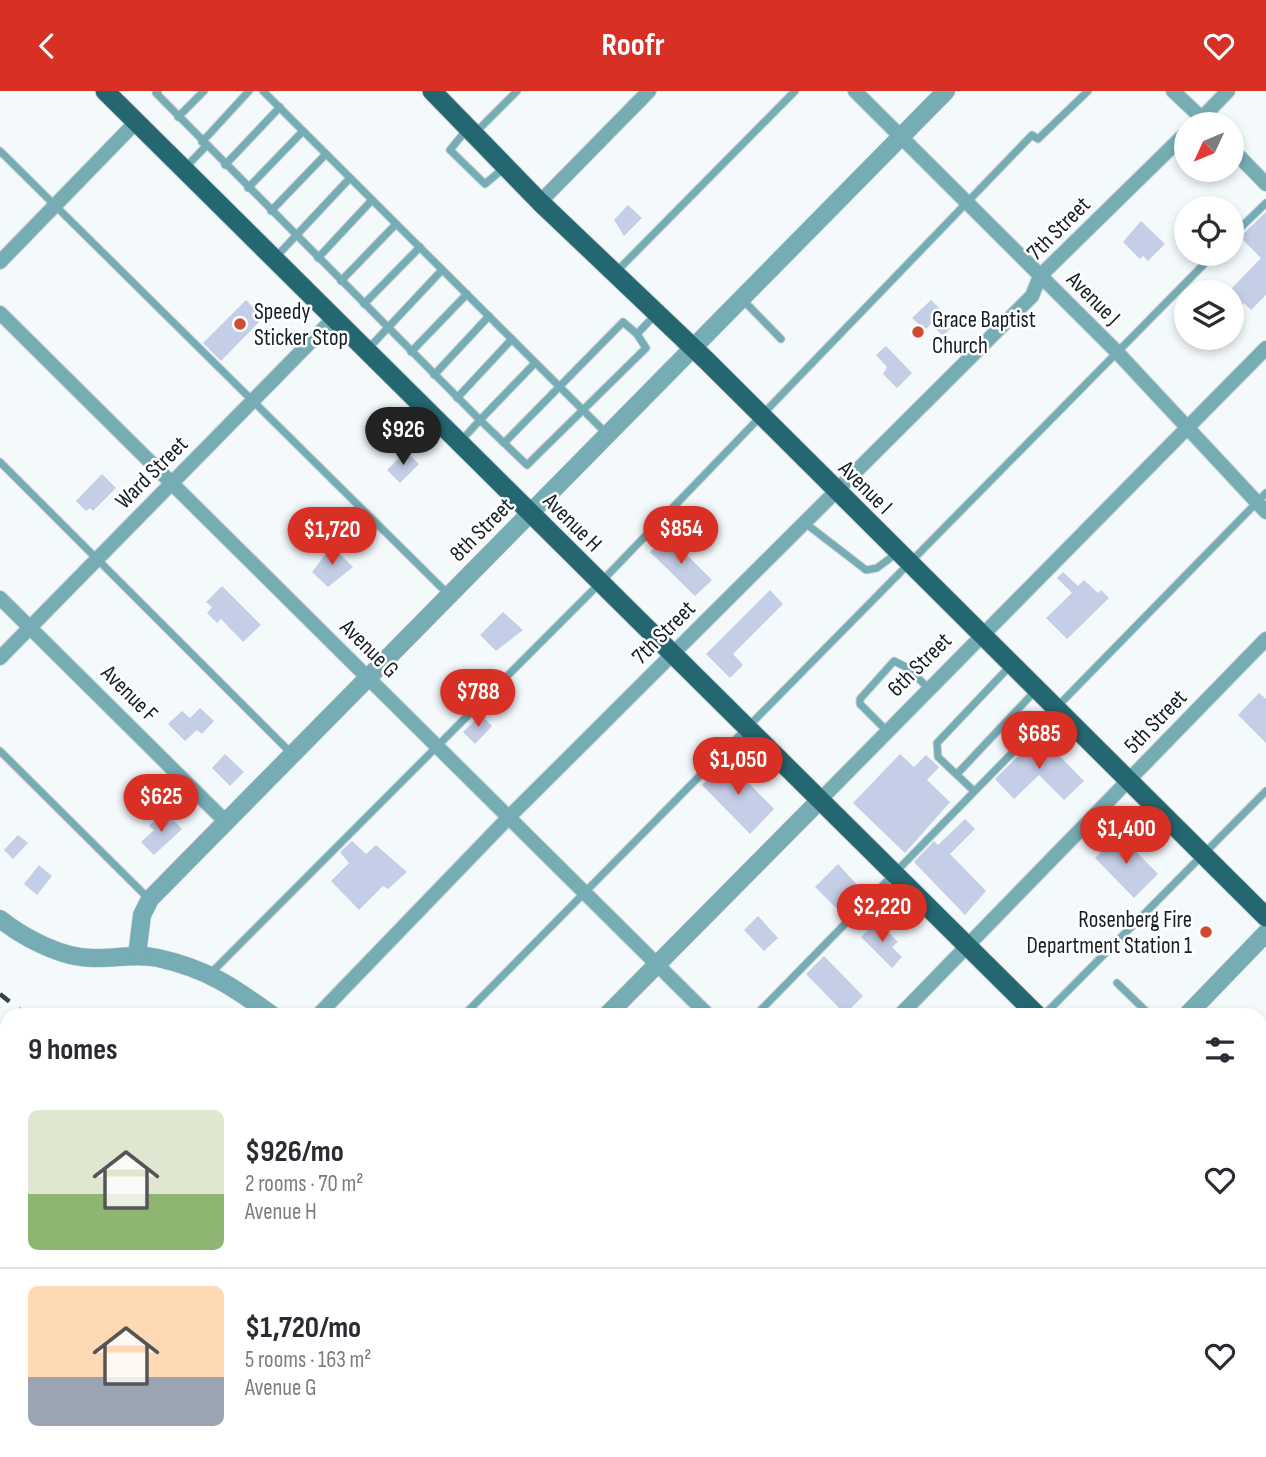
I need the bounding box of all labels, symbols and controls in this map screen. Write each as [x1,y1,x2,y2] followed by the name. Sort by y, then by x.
[601,26,665,65] text: Roofr
[28,27,66,65] icon: back
[1200,27,1238,65] icon: heart
[1174,112,1244,182] north arrow
[1174,112,1244,350] map controls
[1021,191,1096,266] street label: 7th Street
[1174,196,1244,266] button: locate
[1060,265,1126,331] street label: Avenue J
[1174,280,1244,350] button: layers
[254,298,348,352] place label: Speedy Sticker Stop
[932,306,1036,360] place label: Grace Baptist Church
[232,316,248,332] marker: Speedy Sticker Stop
[910,324,926,340] marker: Grace Baptist Church
[362,407,444,467] pin: $926
[381,416,425,444] text: $926
[110,431,194,515] street label: Ward Street
[832,454,898,520] street label: Avenue I
[536,487,607,558] street label: Avenue H
[444,492,520,568] street label: 8th Street
[275,507,389,567] pin: $1,720
[640,507,722,566] pin: $854
[659,515,703,543] text: $854
[304,516,360,544] text: $1,720
[626,595,701,670] street label: 7th Street
[333,613,404,684] street label: Avenue G
[882,627,958,703] street label: 6th Street
[94,659,164,728] street label: Avenue F
[437,669,519,729] pin: $788
[456,678,500,706] text: $788
[1118,684,1193,760] street label: 5th Street
[998,711,1080,771] pin: $685
[1017,720,1061,748] text: $685
[681,737,795,797] pin: $1,050
[709,746,767,774] text: $1,050
[120,775,202,834] pin: $625
[140,783,182,811] text: $625
[1069,807,1183,866] pin: $1,400
[1096,815,1156,843] text: $1,400
[825,885,939,944] pin: $2,220
[853,893,911,921] text: $2,220
[1027,906,1192,960] place label: Rosenberg Fire Department Station 1
[1198,924,1214,940] marker: Rosenberg Fire Department Station 1
[1201,1031,1239,1069] icon: filters
[28,1032,118,1068] text: 9 homes
[245,1134,344,1170] text: $926/mo
[84,1138,168,1222] icon: home
[1201,1161,1239,1199] icon: heart
[245,1170,363,1198] text: 2 rooms · 70 m²
[245,1198,317,1226] text: Avenue H
[245,1310,361,1346] text: $1,720/mo
[84,1314,168,1398] icon: home
[1201,1337,1239,1375] icon: heart
[245,1346,371,1374] text: 5 rooms · 163 m²
[245,1374,316,1402] text: Avenue G

